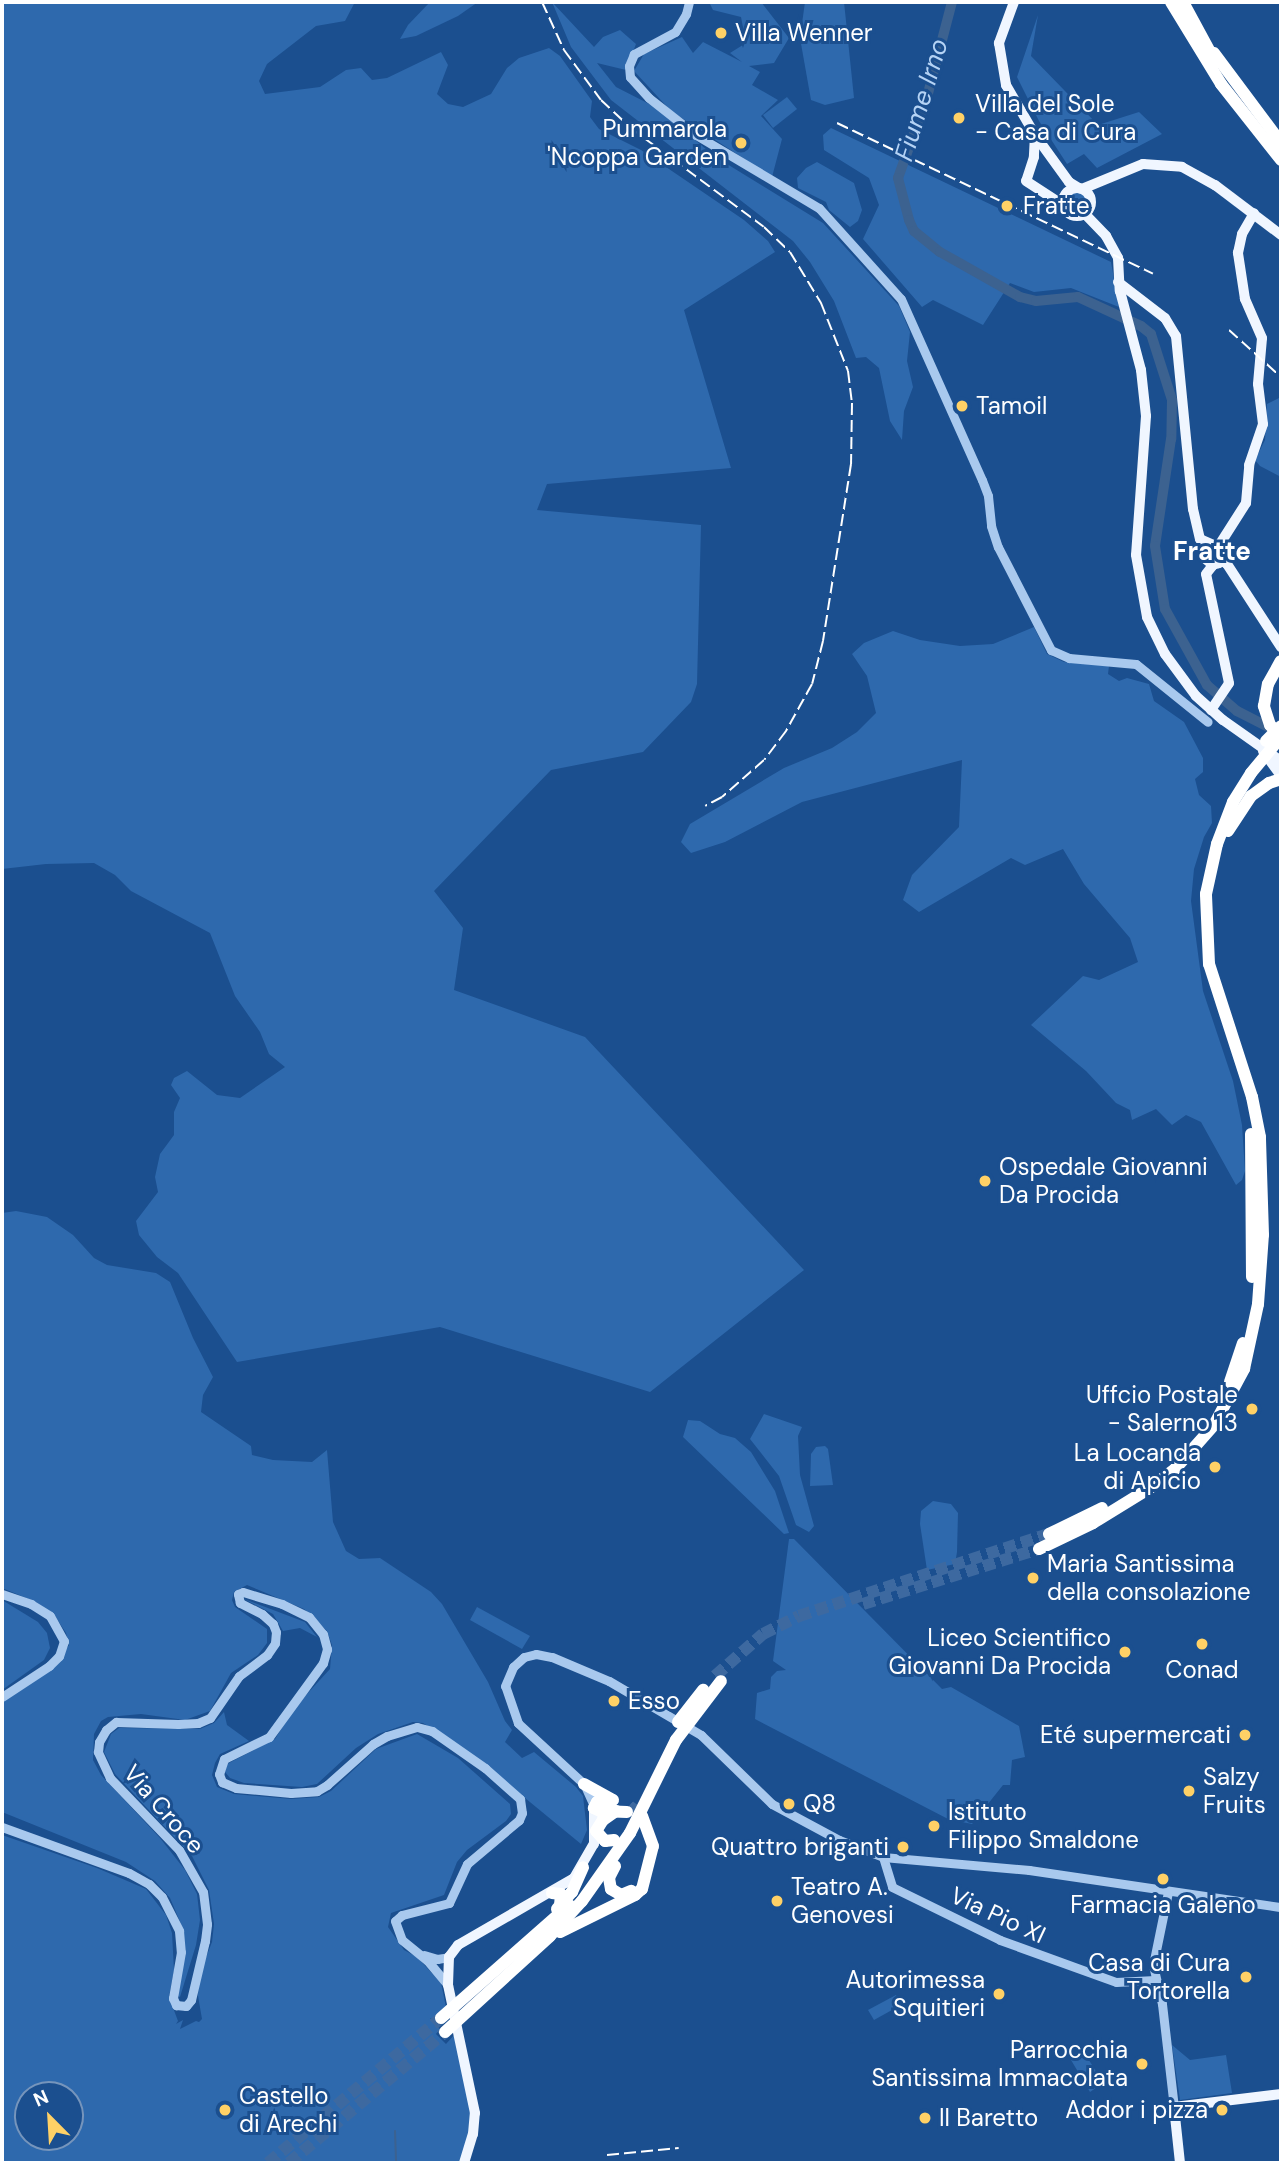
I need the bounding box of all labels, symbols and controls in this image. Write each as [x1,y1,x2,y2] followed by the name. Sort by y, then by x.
[735,19,873,47] place label: Villa Wenner
[713,25,729,41] marker: Villa Wenner
[889,35,955,165] water label: Fiume Irno
[975,90,1136,146] place label: Villa del Sole - Casa di Cura
[949,108,969,128] marker: Villa del Sole - Casa di Cura
[547,115,727,171] place label: Pummarola 'Ncoppa Garden
[733,135,749,151] marker: Pummarola 'Ncoppa Garden
[1023,192,1090,220] place label: Fratte
[997,196,1017,216] marker: Fratte
[976,392,1047,420] place label: Tamoil
[954,398,970,414] marker: Tamoil
[1173,536,1251,568] district label: Fratte
[999,1153,1208,1209] place label: Ospedale Giovanni Da Procida
[977,1173,993,1189] marker: Ospedale Giovanni Da Procida
[1086,1381,1238,1437] place label: Uffcio Postale - Salerno 13
[1244,1401,1260,1417] marker: Uffcio Postale - Salerno 13
[1074,1439,1201,1495] place label: La Locanda di Apicio
[1207,1459,1223,1475] marker: La Locanda di Apicio
[1047,1550,1251,1606] place label: Maria Santissima della consolazione
[1025,1570,1041,1586] marker: Maria Santissima della consolazione
[888,1624,1111,1680] place label: Liceo Scientifico Giovanni Da Procida
[1194,1636,1210,1652] marker: Conad
[1117,1644,1133,1660] marker: Liceo Scientifico Giovanni Da Procida
[1165,1656,1239,1684] place label: Conad
[628,1687,680,1715] place label: Esso
[606,1693,622,1709] marker: Esso
[1040,1721,1231,1749] place label: Eté supermercati
[1237,1727,1253,1743] marker: Eté supermercati
[118,1759,210,1859] street label: Via Croce
[1203,1763,1266,1819] place label: Salzy Fruits
[1181,1783,1197,1799] marker: Salzy Fruits
[803,1790,836,1818] place label: Q8
[781,1796,797,1812] marker: Q8
[948,1798,1139,1854] place label: Istituto Filippo Smaldone
[926,1818,942,1834] marker: Istituto Filippo Smaldone
[711,1833,889,1861] place label: Quattro briganti
[895,1839,911,1855] marker: Quattro briganti
[1155,1871,1171,1887] marker: Farmacia Galeno
[791,1873,894,1929] place label: Teatro A. Genovesi
[946,1880,1050,1950] street label: Via Pio XI
[1070,1891,1256,1919] place label: Farmacia Galeno
[769,1893,785,1909] marker: Teatro A. Genovesi
[1088,1949,1230,2005] place label: Casa di Cura Tortorella
[845,1966,985,2022] place label: Autorimessa Squitieri
[1236,1967,1256,1987] marker: Casa di Cura Tortorella
[991,1986,1007,2002] marker: Autorimessa Squitieri
[871,2036,1128,2092] place label: Parrocchia Santissima Immacolata
[1134,2056,1150,2072] marker: Parrocchia Santissima Immacolata
[14,2081,84,2151] north arrow
[239,2082,337,2138] place label: Castello di Arechi
[30,2084,52,2112] text: N
[1065,2096,1208,2124] place label: Addor i pizza
[217,2102,233,2118] marker: Castello di Arechi
[1214,2102,1230,2118] marker: Addor i pizza
[939,2104,1038,2132] place label: Il Baretto
[917,2110,933,2126] marker: Il Baretto

